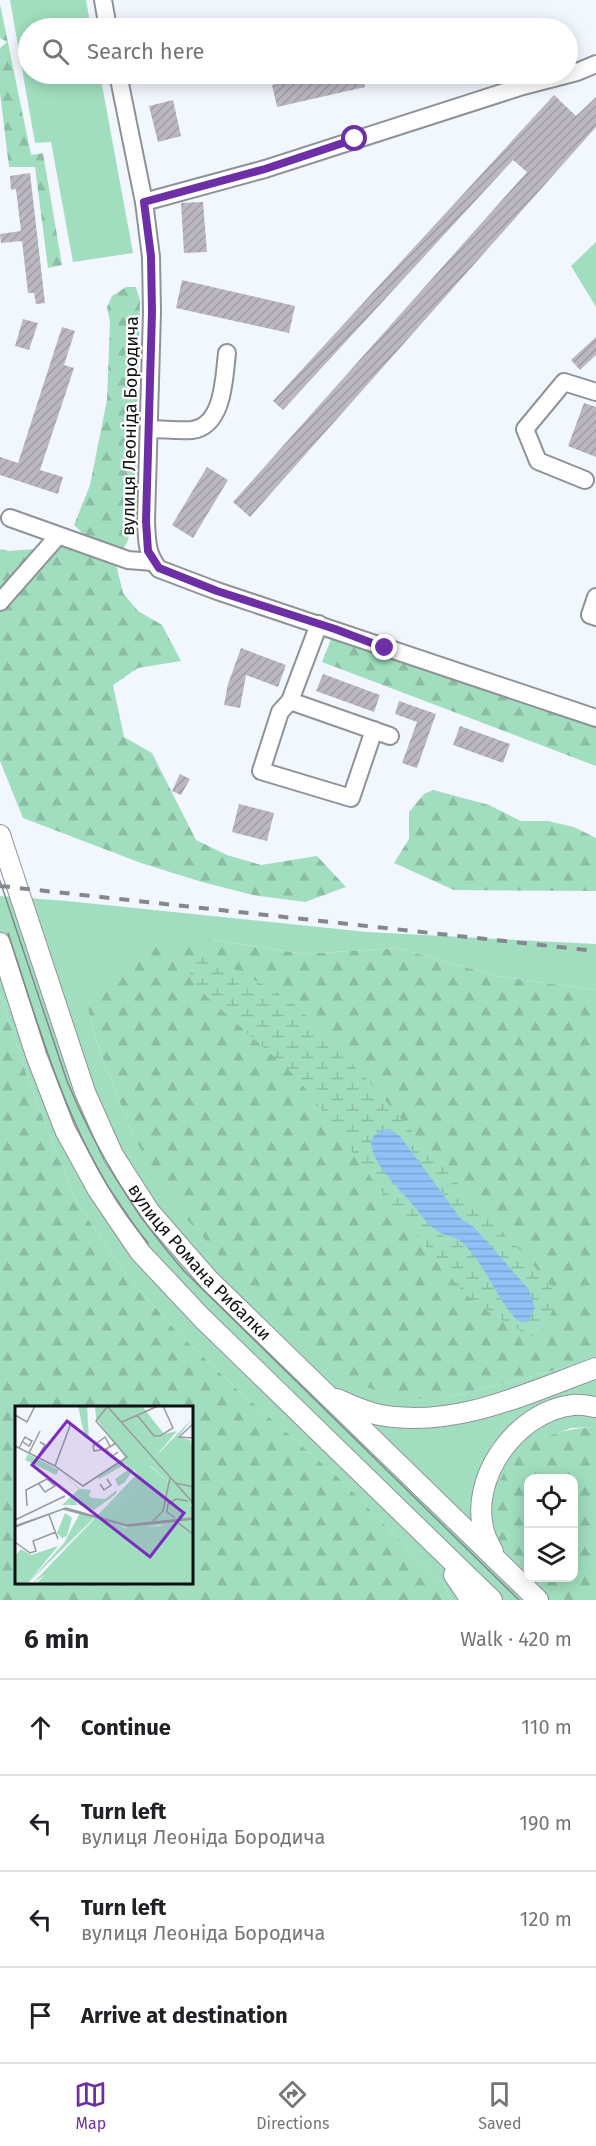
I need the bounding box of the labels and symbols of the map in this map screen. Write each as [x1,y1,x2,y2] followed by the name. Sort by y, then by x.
[341,125,367,151] route start
[117,316,143,536] street label: вулиця Леоніда Бородича
[371,634,397,660] route end
[123,1180,276,1345] street label: вулиця Романа Рибалки
[15,1406,194,1585] inset map

